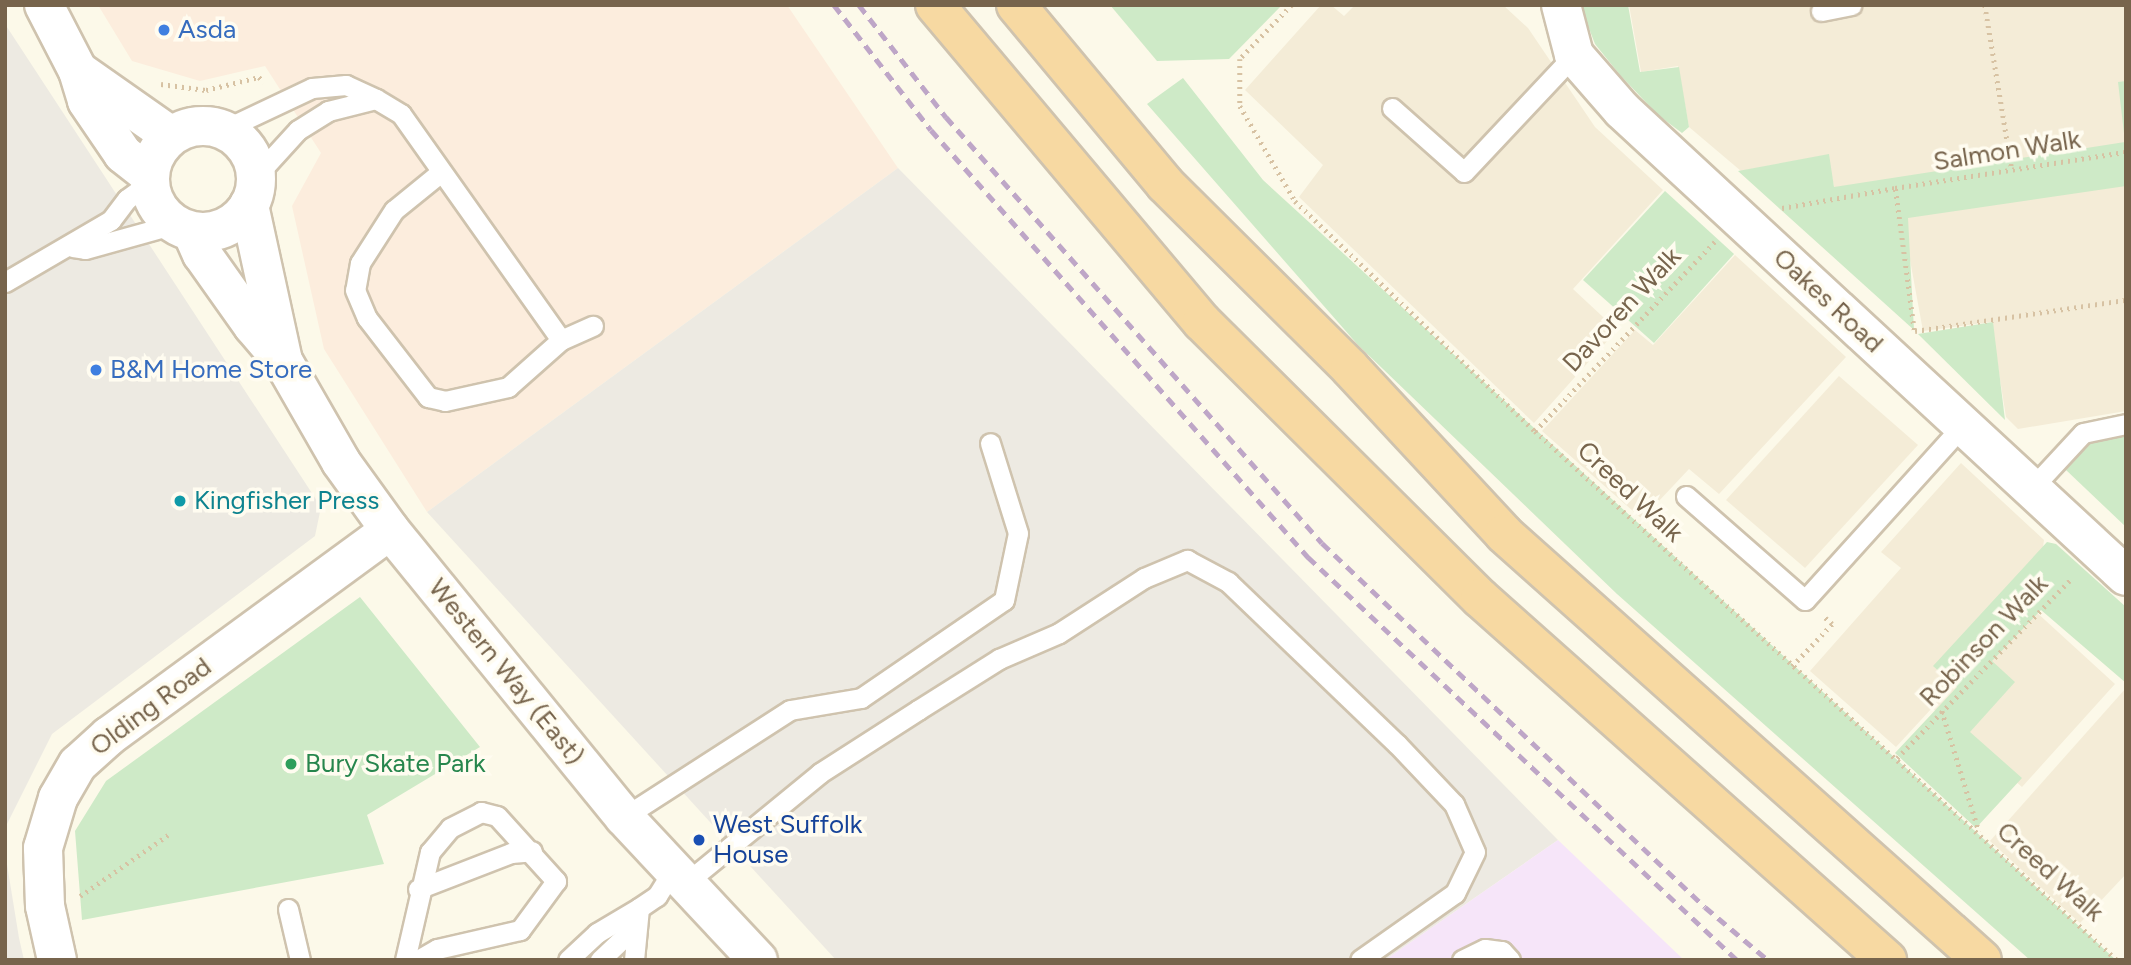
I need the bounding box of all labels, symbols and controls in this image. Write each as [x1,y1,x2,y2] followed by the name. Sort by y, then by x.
[178,14,236,46] place label: Asda
[156,22,172,38] marker: Asda
[1931,124,2083,178] street label: Salmon Walk
[1556,241,1688,379] street label: Davoren Walk
[1767,242,1889,360] street label: Oakes Road
[110,354,312,386] place label: B&M Home Store
[88,362,104,378] marker: B&M Home Store
[1571,435,1689,549] street label: Creed Walk
[194,485,379,517] place label: Kingfisher Press
[172,493,188,509] marker: Kingfisher Press
[1913,569,2055,713] street label: Robinson Walk
[422,573,590,771] street label: Western Way (East)
[84,651,218,763] street label: Olding Road
[305,748,486,780] place label: Bury Skate Park
[283,756,299,772] marker: Bury Skate Park
[713,809,862,870] place label: West Suffolk House
[1990,816,2110,928] street label: Creed Walk
[691,832,707,848] marker: West Suffolk House

